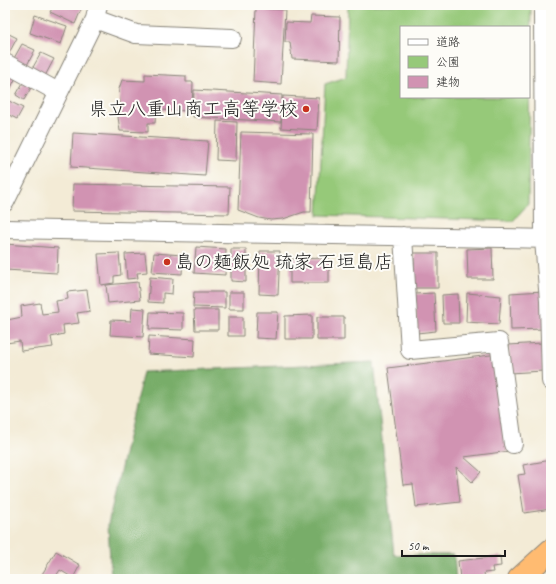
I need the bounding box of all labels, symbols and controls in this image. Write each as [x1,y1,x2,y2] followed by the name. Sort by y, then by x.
[400,26,530,98] legend
[436,34,460,50] text: 道路
[436,54,460,70] text: 公園
[436,74,460,90] text: 建物
[89,97,298,121] place label: 県立八重山商工高等学校
[301,104,311,114] marker: 県立八重山商工高等学校
[175,250,393,274] place label: 島の麺飯処 琉家 石垣島店
[162,257,172,267] marker: 島の麺飯処 琉家 石垣島店
[402,532,505,558] scale bar
[408,538,430,554] text: 50 m

